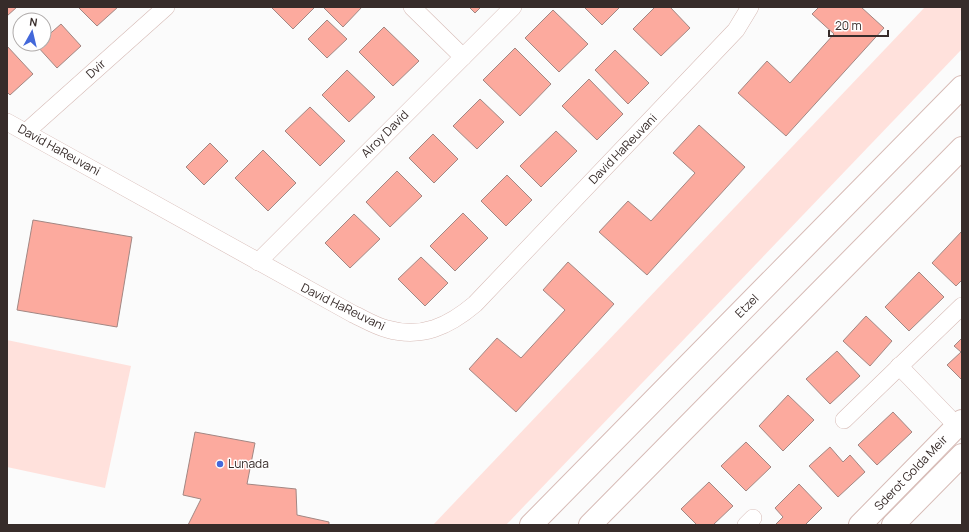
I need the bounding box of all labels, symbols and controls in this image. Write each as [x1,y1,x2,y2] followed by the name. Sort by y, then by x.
[12,12,52,52] north arrow
[829,12,888,38] scale bar
[29,14,39,30] text: N
[835,17,862,34] text: 20 m
[82,55,110,82] street label: Dvir
[357,106,412,161] street label: Alroy David
[585,110,661,188] street label: David HaReuvani
[15,120,104,179] street label: David HaReuvani
[298,279,388,334] street label: David HaReuvani
[731,290,762,321] street label: Etzel
[870,431,952,514] street label: Sderot Golda Meir
[228,455,269,472] place label: Lunada
[215,459,225,469] marker: Lunada

